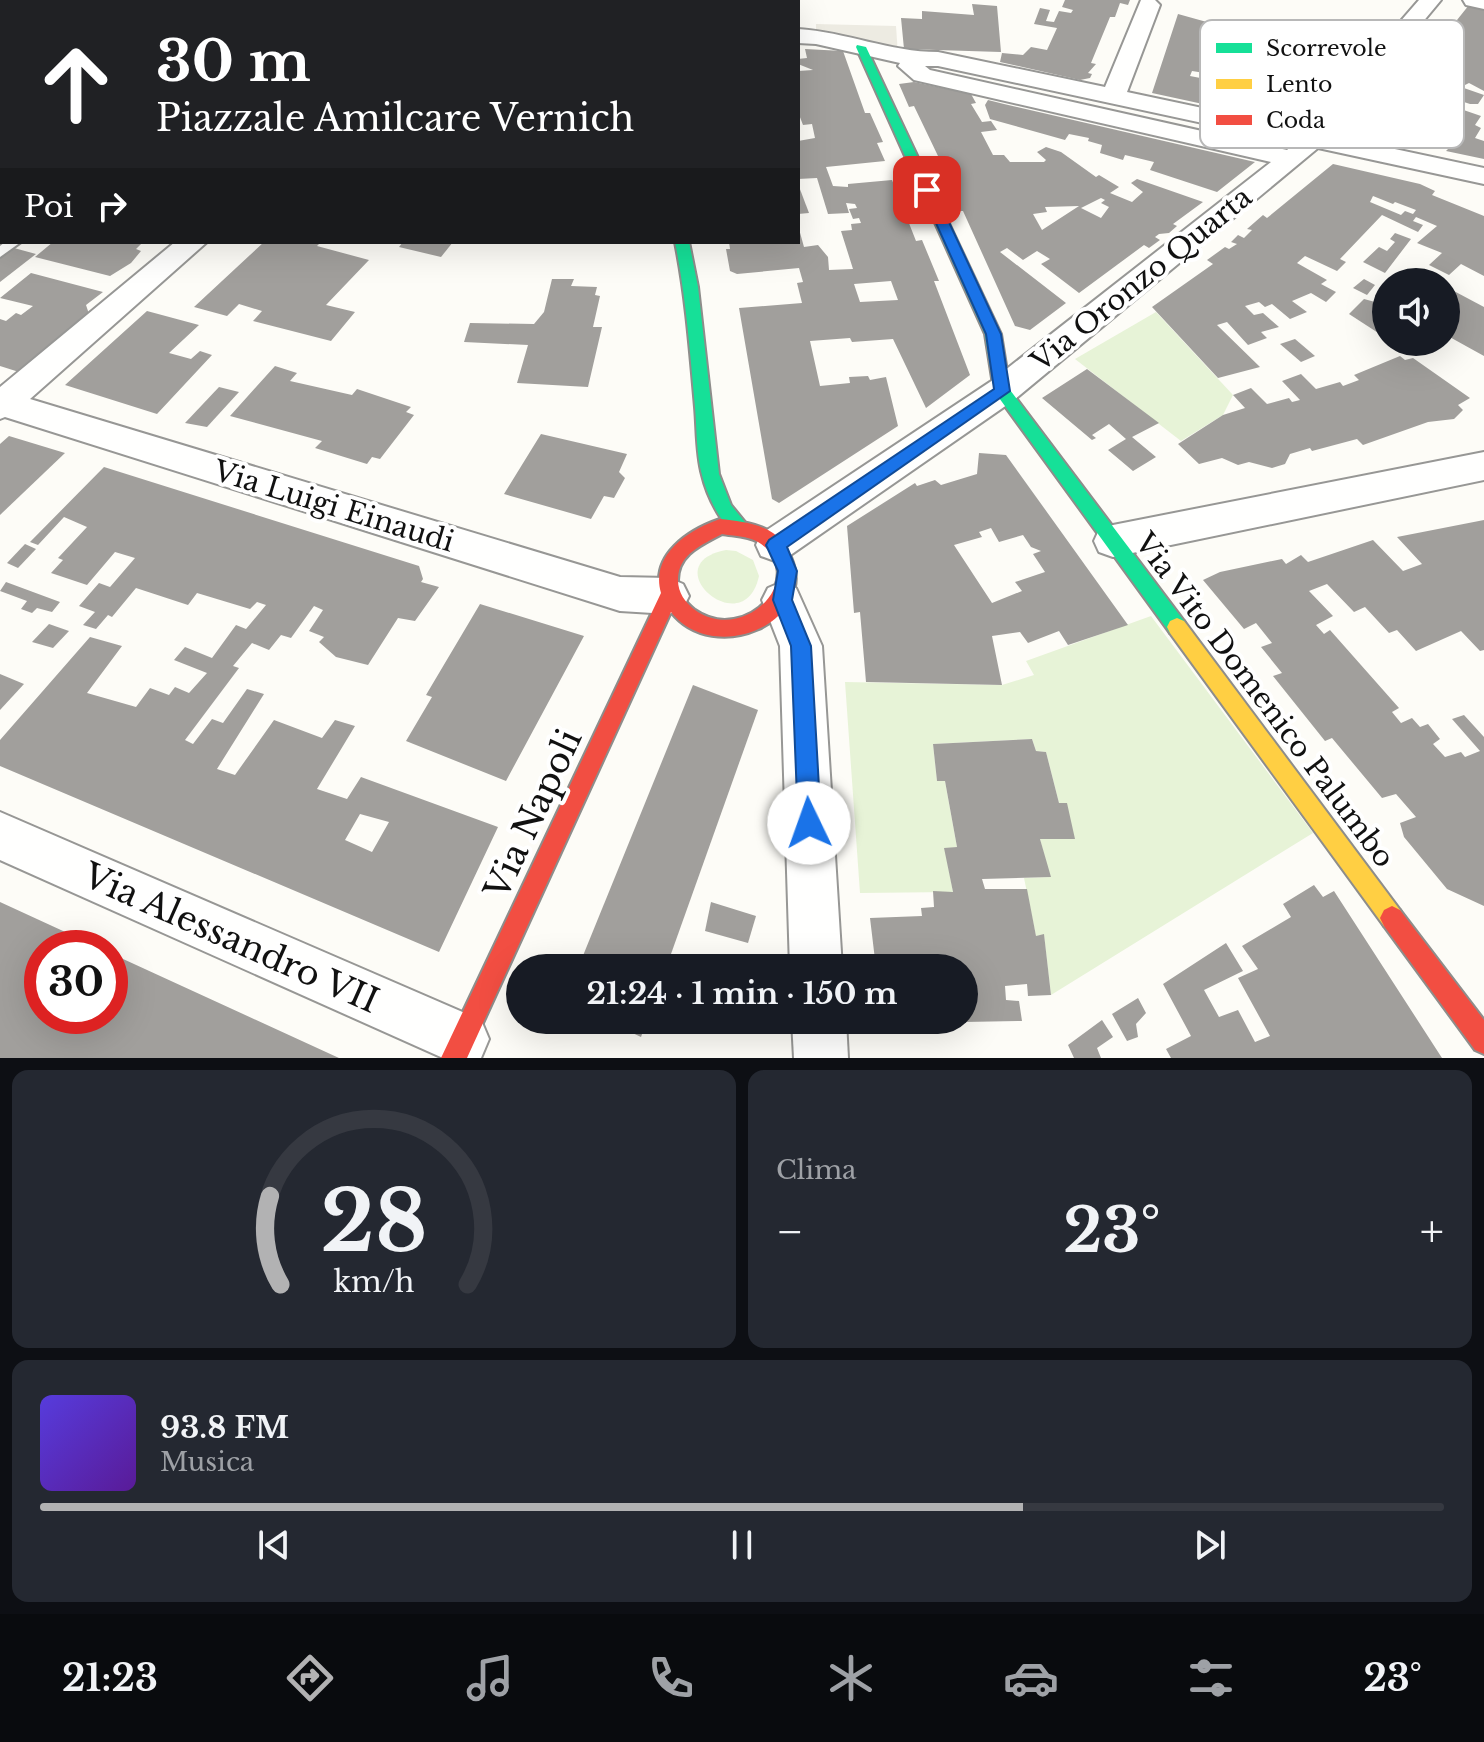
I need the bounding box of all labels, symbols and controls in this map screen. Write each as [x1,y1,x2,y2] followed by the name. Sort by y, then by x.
[1200,20,1464,148] legend
[156,27,311,96] text: 30 m
[24,32,128,136] icon: ahead
[1266,35,1387,62] text: Scorrevole
[1266,71,1332,98] text: Lento
[156,96,634,141] text: Piazzale Amilcare Vernich
[1266,107,1326,134] text: Coda
[893,156,961,224] pin
[905,168,949,212] icon: arrive
[1023,179,1259,380] street label: Via Oronzo Quarta
[90,184,134,228] icon: right
[24,188,74,225] text: Poi
[1372,268,1460,356] map controls
[1372,268,1460,356] button: sound
[209,453,458,560] street label: Via Luigi Einaudi
[1127,525,1402,874] street label: Via Vito Domenico Palumbo
[475,722,591,906] street label: Via Napoli
[767,781,851,865] position arrow
[76,854,385,1022] street label: Via Alessandro VII
[24,930,128,1034] speed limit sign: 30
[587,975,897,1012] text: 21:24 · 1 min · 150 m
[776,1154,856,1186] text: Clima
[321,1170,427,1273] text: 28
[1063,1194,1161,1268] text: 23°
[776,1204,804,1259] text: −
[1420,1204,1444,1259] text: +
[333,1264,415,1300] text: km/h
[160,1409,289,1446] text: 93.8 FM
[160,1446,254,1478] text: Musica
[252,1523,296,1567] icon: previous
[720,1523,764,1567] icon: pause
[1188,1523,1232,1567] icon: next
[282,1650,338,1706] icon: directions
[462,1650,518,1706] icon: music
[643,1650,699,1706] icon: phone
[823,1650,879,1706] icon: climate
[1003,1650,1059,1706] icon: car
[1183,1650,1239,1706] icon: filters
[62,1656,158,1701] text: 21:23
[1363,1656,1422,1701] text: 23°

